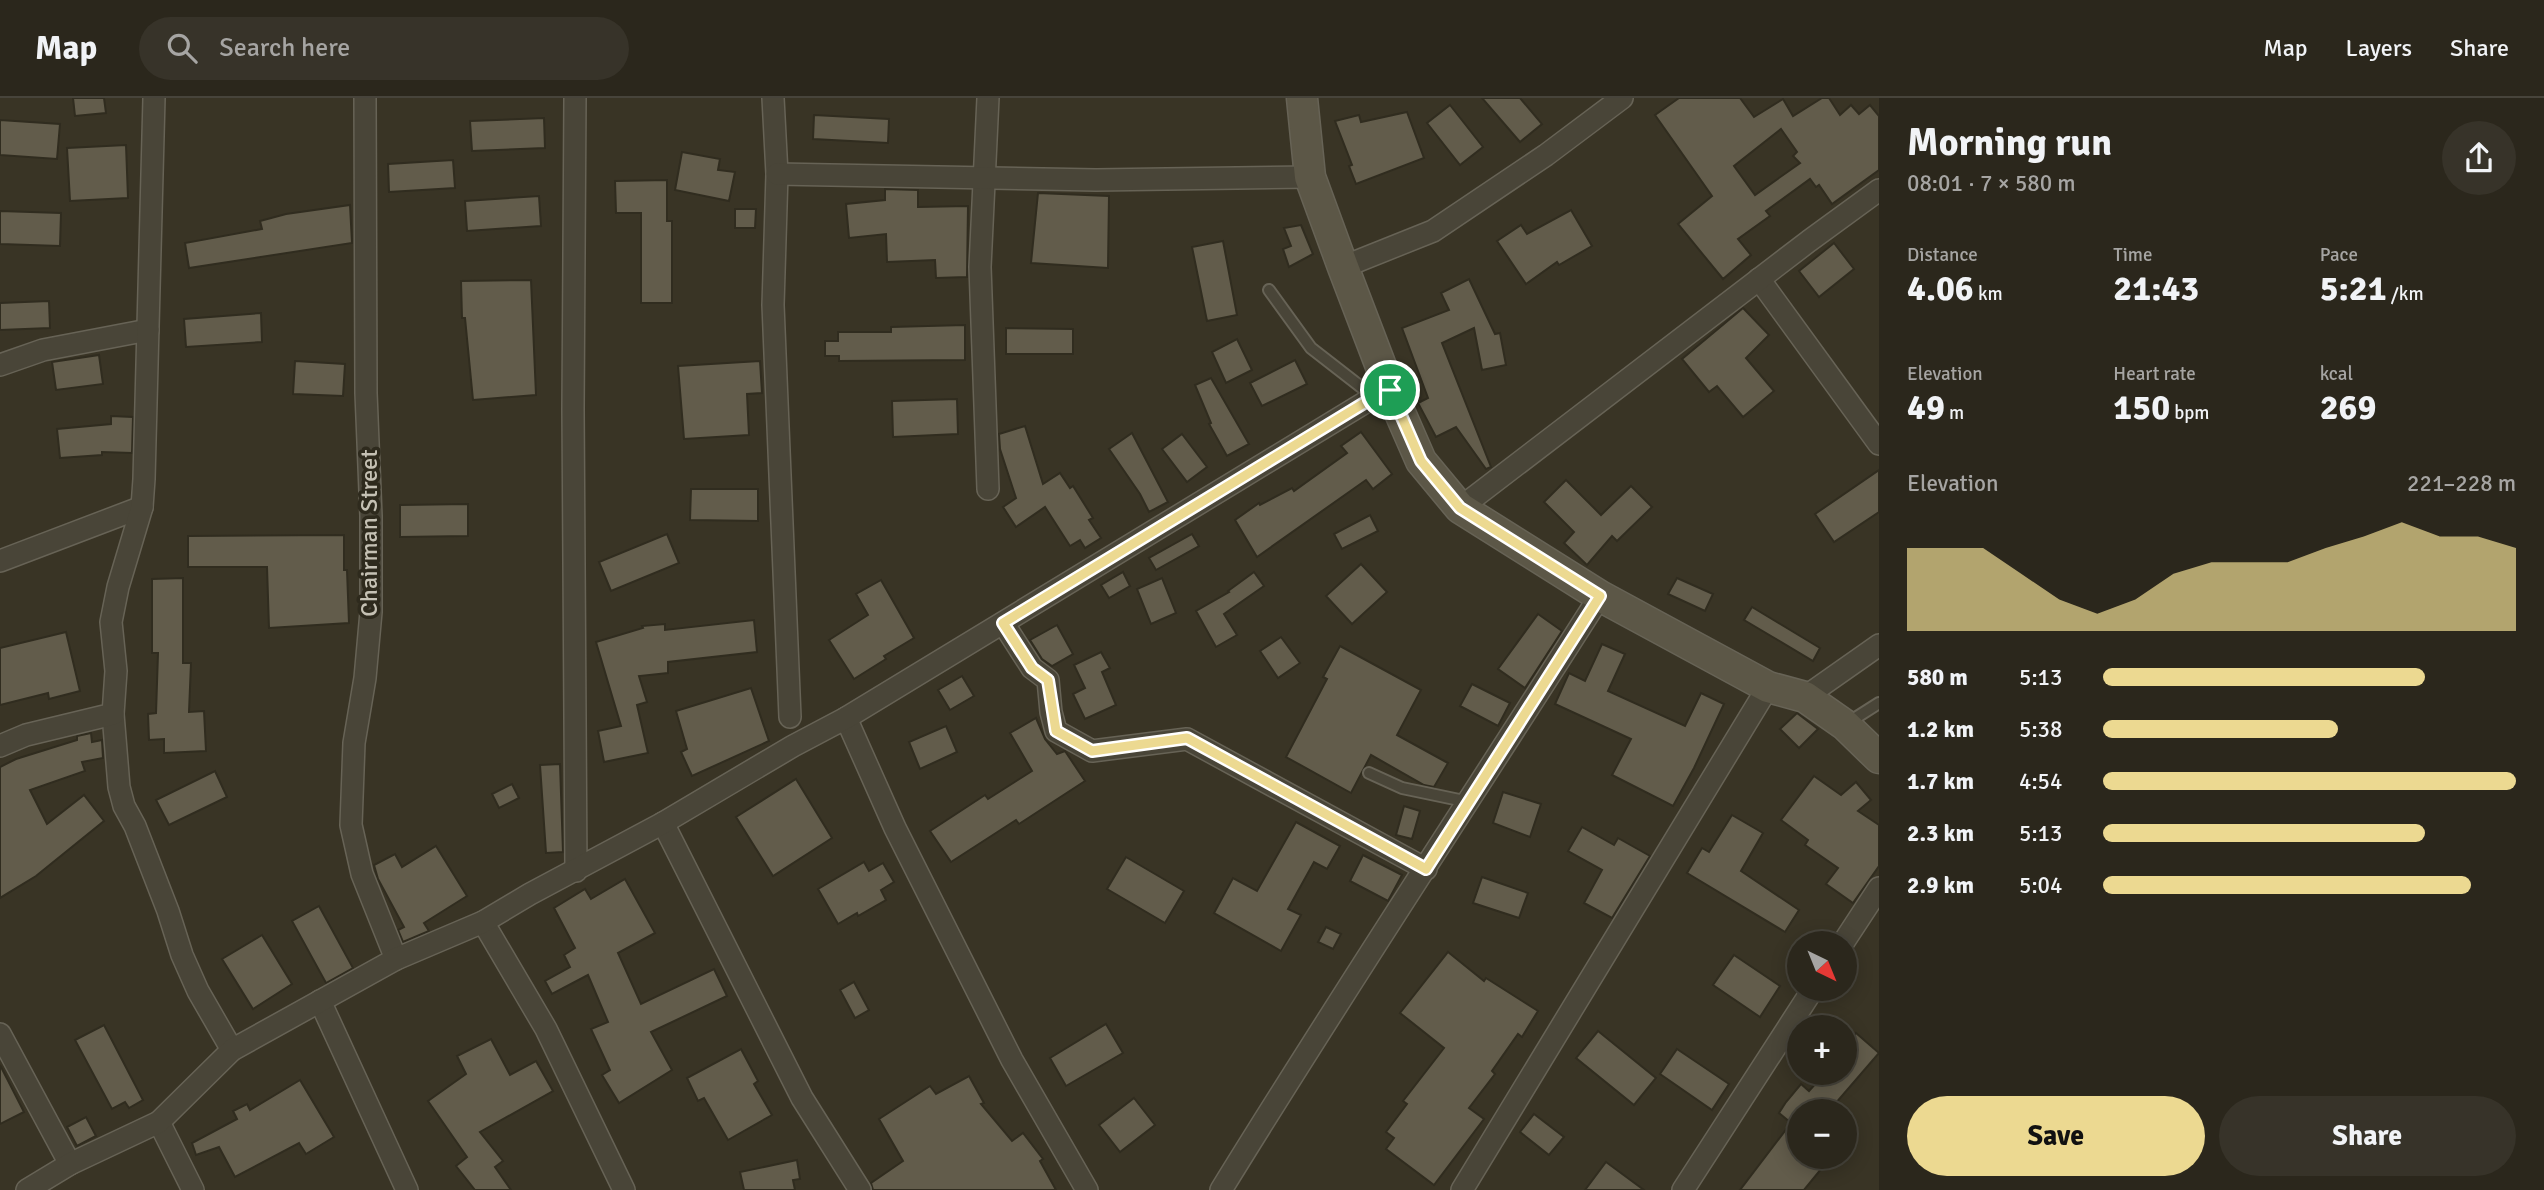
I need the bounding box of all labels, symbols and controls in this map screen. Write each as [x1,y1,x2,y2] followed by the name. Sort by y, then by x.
[139,17,629,80] search box
[35,28,97,69] text: Map
[163,29,201,67] icon: search
[219,32,350,64] text: Search here
[2263,33,2308,63] text: Map
[2346,33,2412,63] text: Layers
[2450,33,2509,63] text: Share
[1907,119,2112,166] text: Morning run
[2442,121,2516,195] button: share
[1907,169,2076,198] text: 08:01 · 7 × 580 m
[1907,243,1978,267] text: Distance
[2113,243,2152,267] text: Time
[2320,243,2358,267] text: Pace
[1907,267,1974,310] text: 4.06
[2113,267,2199,310] text: 21:43
[2320,267,2387,310] text: 5:21
[1974,282,2003,306] text: km
[2387,282,2424,306] text: /km
[1360,360,1420,420] pin
[1907,362,1983,386] text: Elevation
[2113,362,2196,386] text: Heart rate
[2320,362,2353,386] text: kcal
[1371,371,1409,409] icon: arrive
[1907,386,1945,429] text: 49
[2113,386,2170,429] text: 150
[2320,386,2376,429] text: 269
[1945,401,1964,425] text: m
[2170,401,2209,425] text: bpm
[354,449,384,617] street label: Chairman Street
[1907,469,1999,498] text: Elevation
[2407,469,2516,498] text: 221–228 m
[1907,663,1968,692] text: 580 m
[2019,663,2062,692] text: 5:13
[1907,715,1974,744] text: 1.2 km
[2019,715,2062,744] text: 5:38
[1907,767,1974,796] text: 1.7 km
[2019,767,2062,796] text: 4:54
[1907,819,1974,848] text: 2.3 km
[2019,819,2062,848] text: 5:13
[1907,871,1974,900] text: 2.9 km
[2019,871,2062,900] text: 5:04
[1787,931,1857,1001] north arrow
[1787,931,1857,1169] map controls
[1787,1015,1857,1085] button: +
[1907,1096,2205,1176] button: Save
[2219,1096,2516,1176] button: Share
[1787,1099,1857,1169] button: −

